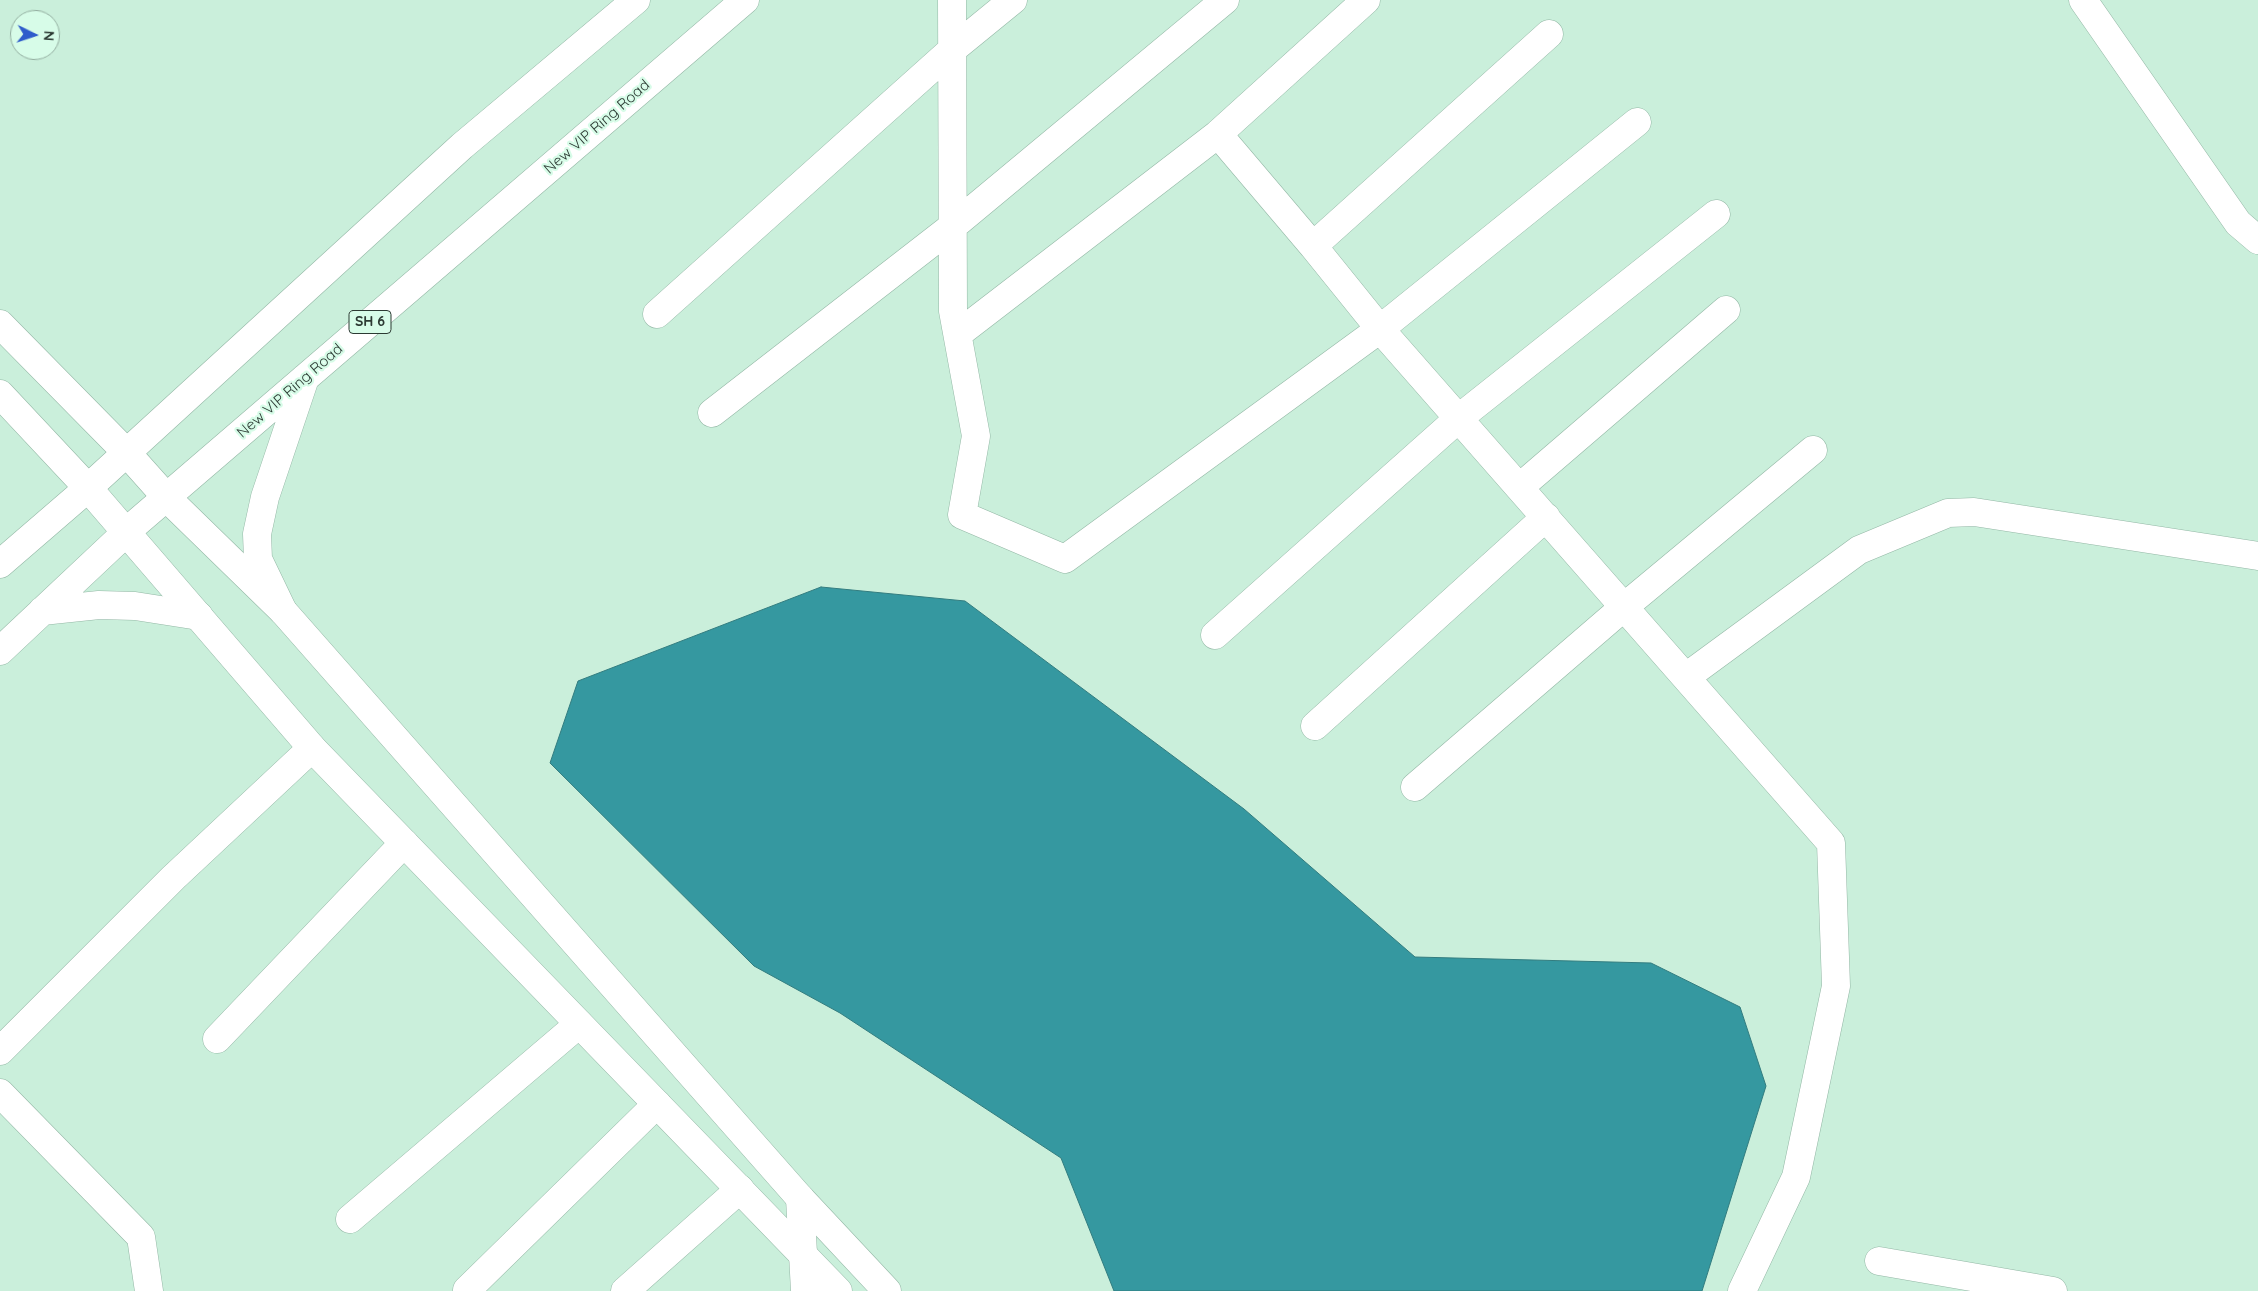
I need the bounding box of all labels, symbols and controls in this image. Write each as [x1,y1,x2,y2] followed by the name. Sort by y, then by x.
[10,10,60,60] north arrow
[40,30,58,42] text: N
[540,76,654,178] street label: New VIP Ring Road
[349,311,391,334] road number: SH 6
[233,340,347,442] street label: New VIP Ring Road

